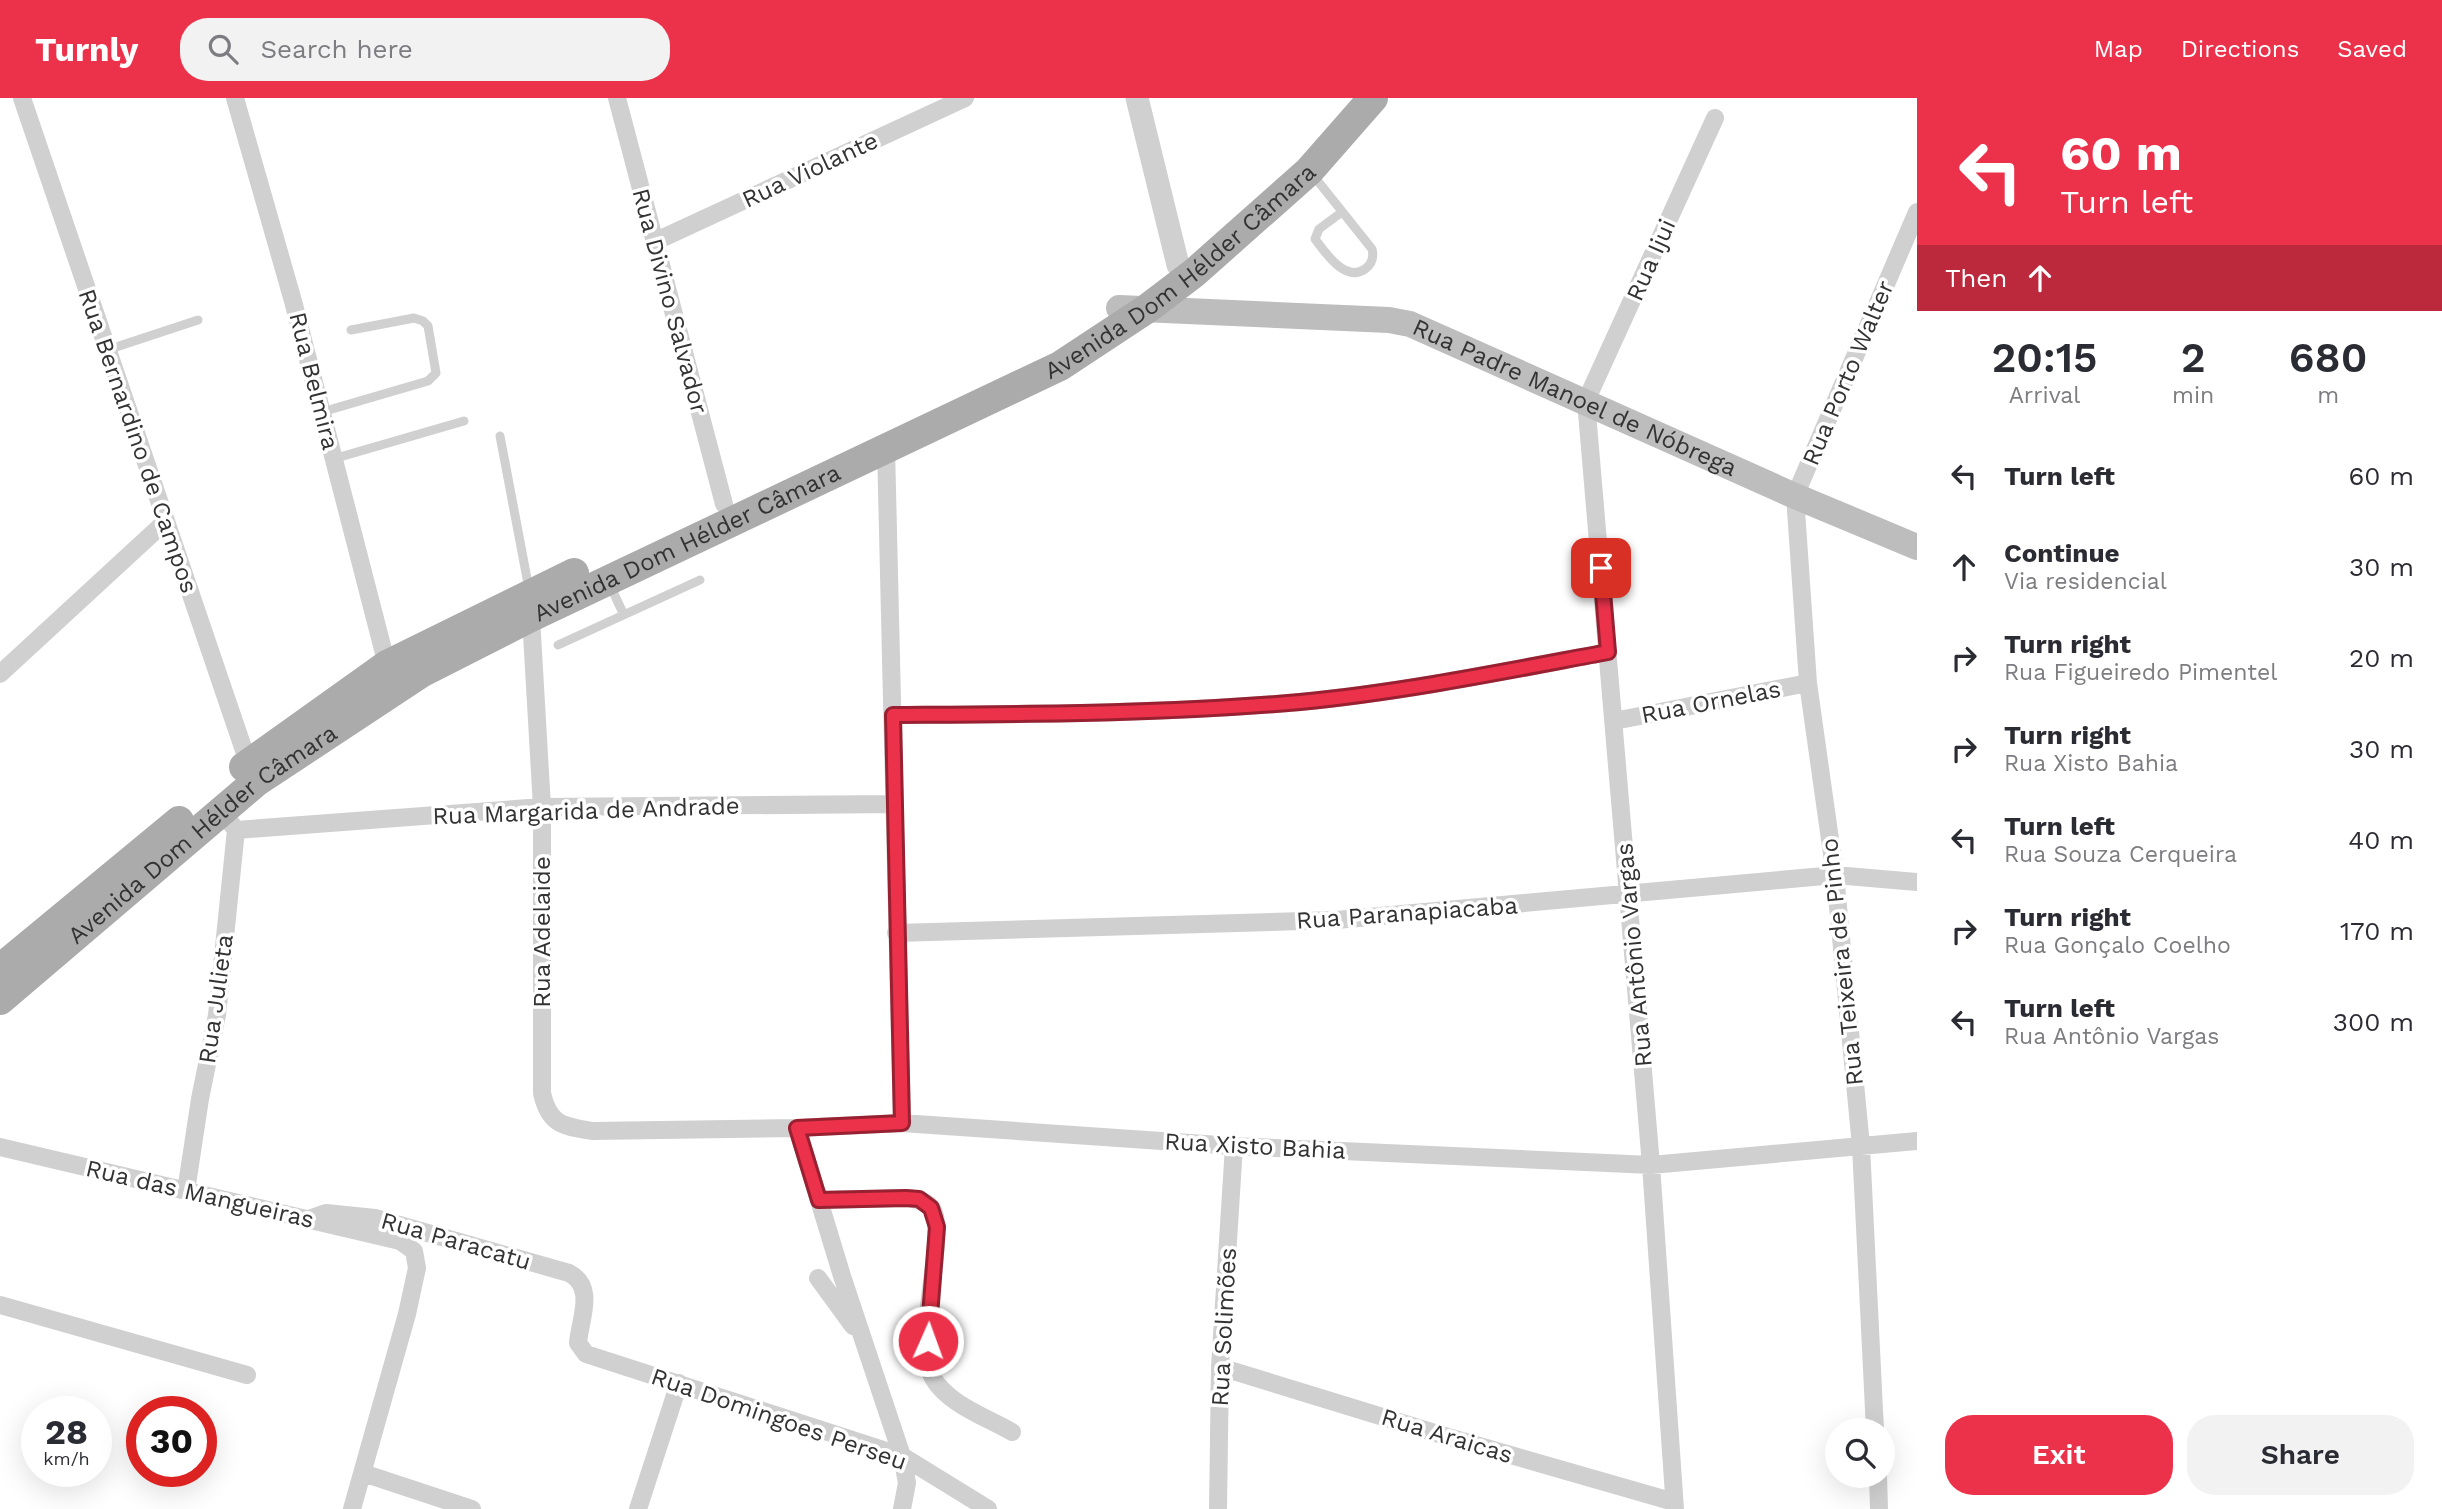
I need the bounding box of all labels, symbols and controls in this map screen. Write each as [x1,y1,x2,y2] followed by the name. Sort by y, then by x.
[180,18,670,81] search box
[35,30,138,69] text: Turnly
[204,30,242,68] icon: search
[260,34,413,64] text: Search here
[2094,35,2143,63] text: Map
[2181,35,2299,63] text: Directions
[2337,35,2407,63] text: Saved
[2060,124,2182,182] text: 60 m
[738,126,882,214] street label: Rua Violante
[1945,126,2036,217] icon: left
[1040,158,1322,385] street label: Avenida Dom Hélder Câmara
[2060,183,2193,221] text: Turn left
[626,185,714,417] street label: Rua Divino Salvador
[1621,215,1681,305] street label: Rua Ijui
[2021,259,2059,297] icon: ahead
[1945,263,2007,293] text: Then
[1796,276,1900,470] street label: Rua Porto Walter
[73,285,203,597] street label: Rua Bernardino de Campos
[283,309,345,453] street label: Rua Belmira
[1408,313,1741,482] street label: Rua Padre Manoel de Nóbrega
[1992,333,2098,382] text: 20:15
[2181,333,2206,382] text: 2
[2289,333,2367,382] text: 680
[2009,382,2080,409] text: Arrival
[2172,382,2214,409] text: min
[2317,382,2339,409] text: m
[1945,457,1983,495] icon: left
[529,458,845,628] street label: Avenida Dom Hélder Câmara
[2004,461,2115,491] text: Turn left
[2348,461,2414,491] text: 60 m
[1571,538,1631,598] pin
[2004,538,2120,568] text: Continue
[1945,548,1983,586] icon: ahead
[1582,549,1620,587] icon: arrive
[2349,552,2414,582] text: 30 m
[2004,568,2167,595] text: Via residencial
[2004,629,2131,659] text: Turn right
[1945,639,1983,677] icon: right
[2349,643,2414,673] text: 20 m
[2004,659,2277,686] text: Rua Figueiredo Pimentel
[1639,675,1783,729] street label: Rua Ornelas
[62,719,342,950] street label: Avenida Dom Hélder Câmara
[2004,720,2131,750] text: Turn right
[1945,730,1983,768] icon: right
[2349,734,2414,764] text: 30 m
[2004,750,2178,777] text: Rua Xisto Bahia
[432,792,740,830] street label: Rua Margarida de Andrade
[2004,811,2115,841] text: Turn left
[1945,821,1983,859] icon: left
[2348,825,2414,855] text: 40 m
[1815,837,1869,1087] street label: Rua Teixeira de Pinho
[2004,841,2237,868] text: Rua Souza Cerqueira
[1610,842,1658,1068] street label: Rua Antônio Vargas
[528,856,556,1008] street label: Rua Adelaide
[1295,891,1519,935] street label: Rua Paranapiacaba
[2004,902,2131,932] text: Turn right
[1945,912,1983,950] icon: right
[2340,916,2414,946] text: 170 m
[2004,932,2231,959] text: Rua Gonçalo Coelho
[193,933,239,1065] street label: Rua Julieta
[2004,993,2115,1023] text: Turn left
[1945,1003,1983,1041] icon: left
[2333,1007,2414,1037] text: 300 m
[2004,1023,2219,1050] text: Rua Antônio Vargas
[1164,1127,1346,1165] street label: Rua Xisto Bahia
[83,1154,317,1234] street label: Rua das Mangueiras
[378,1206,534,1276] street label: Rua Paracatu
[1206,1247,1242,1407] street label: Rua Solimões
[891,1304,965,1378] position arrow
[648,1362,910,1476] street label: Rua Domingoes Perseu
[126,1396,217,1487] speed limit sign: 30
[1378,1403,1516,1469] street label: Rua Araicas
[45,1411,88,1453] text: 28
[1945,1415,2173,1495] button: Exit
[2187,1415,2414,1495] button: Share
[1825,1418,1895,1488] map controls
[1825,1418,1895,1488] button: search
[43,1448,90,1469] text: km/h

